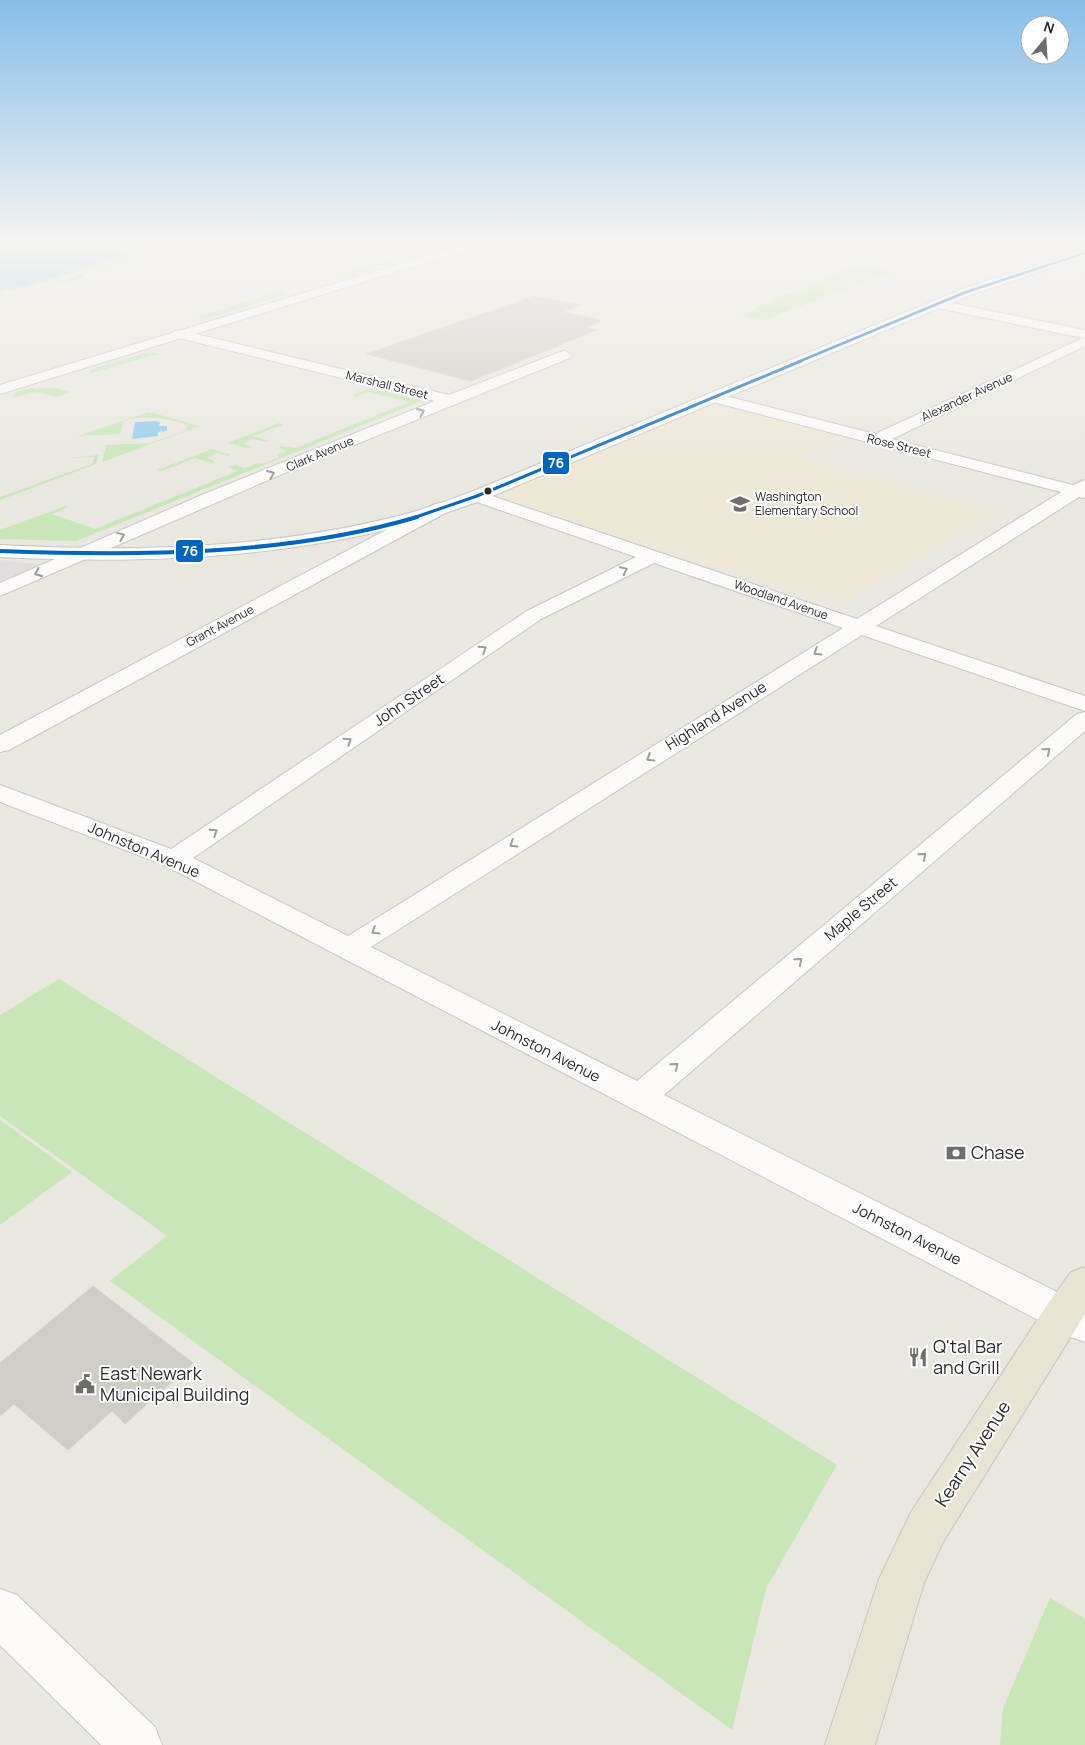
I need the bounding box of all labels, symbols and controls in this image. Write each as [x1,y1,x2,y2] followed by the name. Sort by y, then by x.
[1020,15,1070,65] north arrow
[1041,17,1057,38] text: N
[344,366,430,403] street label: Marshall Street
[918,368,1015,425] street label: Alexander Avenue
[416,407,425,418] one-way arrow
[865,429,933,462] street label: Rose Street
[283,432,356,475] street label: Clark Avenue
[542,451,570,475] line badge: 76
[548,453,564,472] text: 76
[266,470,275,480] one-way arrow
[483,486,493,496] unlabelled marker
[755,488,858,519] place label: Washington Elementary School
[729,493,751,515] school or university icon: Washington Elementary School
[116,532,125,542] one-way arrow
[175,539,204,563] line badge: 76
[182,541,198,560] text: 76
[34,566,43,577] one-way arrow
[619,566,628,576] one-way arrow
[732,575,831,624] street label: Woodland Avenue
[183,601,257,651] street label: Grant Avenue
[478,646,487,656] one-way arrow
[813,646,822,656] one-way arrow
[369,668,448,731] street label: John Street
[661,676,770,755] street label: Highland Avenue
[343,738,352,747] one-way arrow
[1042,748,1051,757] one-way arrow
[646,751,655,761] one-way arrow
[85,817,203,883] street label: Johnston Avenue
[208,829,218,838] one-way arrow
[509,838,518,848] one-way arrow
[918,853,927,862] one-way arrow
[820,872,902,945] street label: Maple Street
[371,925,381,934] one-way arrow
[793,959,802,967] one-way arrow
[488,1014,604,1087] street label: Johnston Avenue
[669,1063,678,1072] one-way arrow
[971,1140,1025,1164] place label: Chase
[945,1142,967,1164] bank icon: Chase
[849,1197,965,1270] street label: Johnston Avenue
[933,1334,1003,1379] place label: Q'tal Bar and Grill
[907,1346,929,1368] restaurant icon: Q'tal Bar and Grill
[100,1361,249,1406] place label: East Newark Municipal Building
[74,1373,96,1395] public building icon: East Newark Municipal Building
[929,1396,1015,1511] street label: Kearny Avenue

